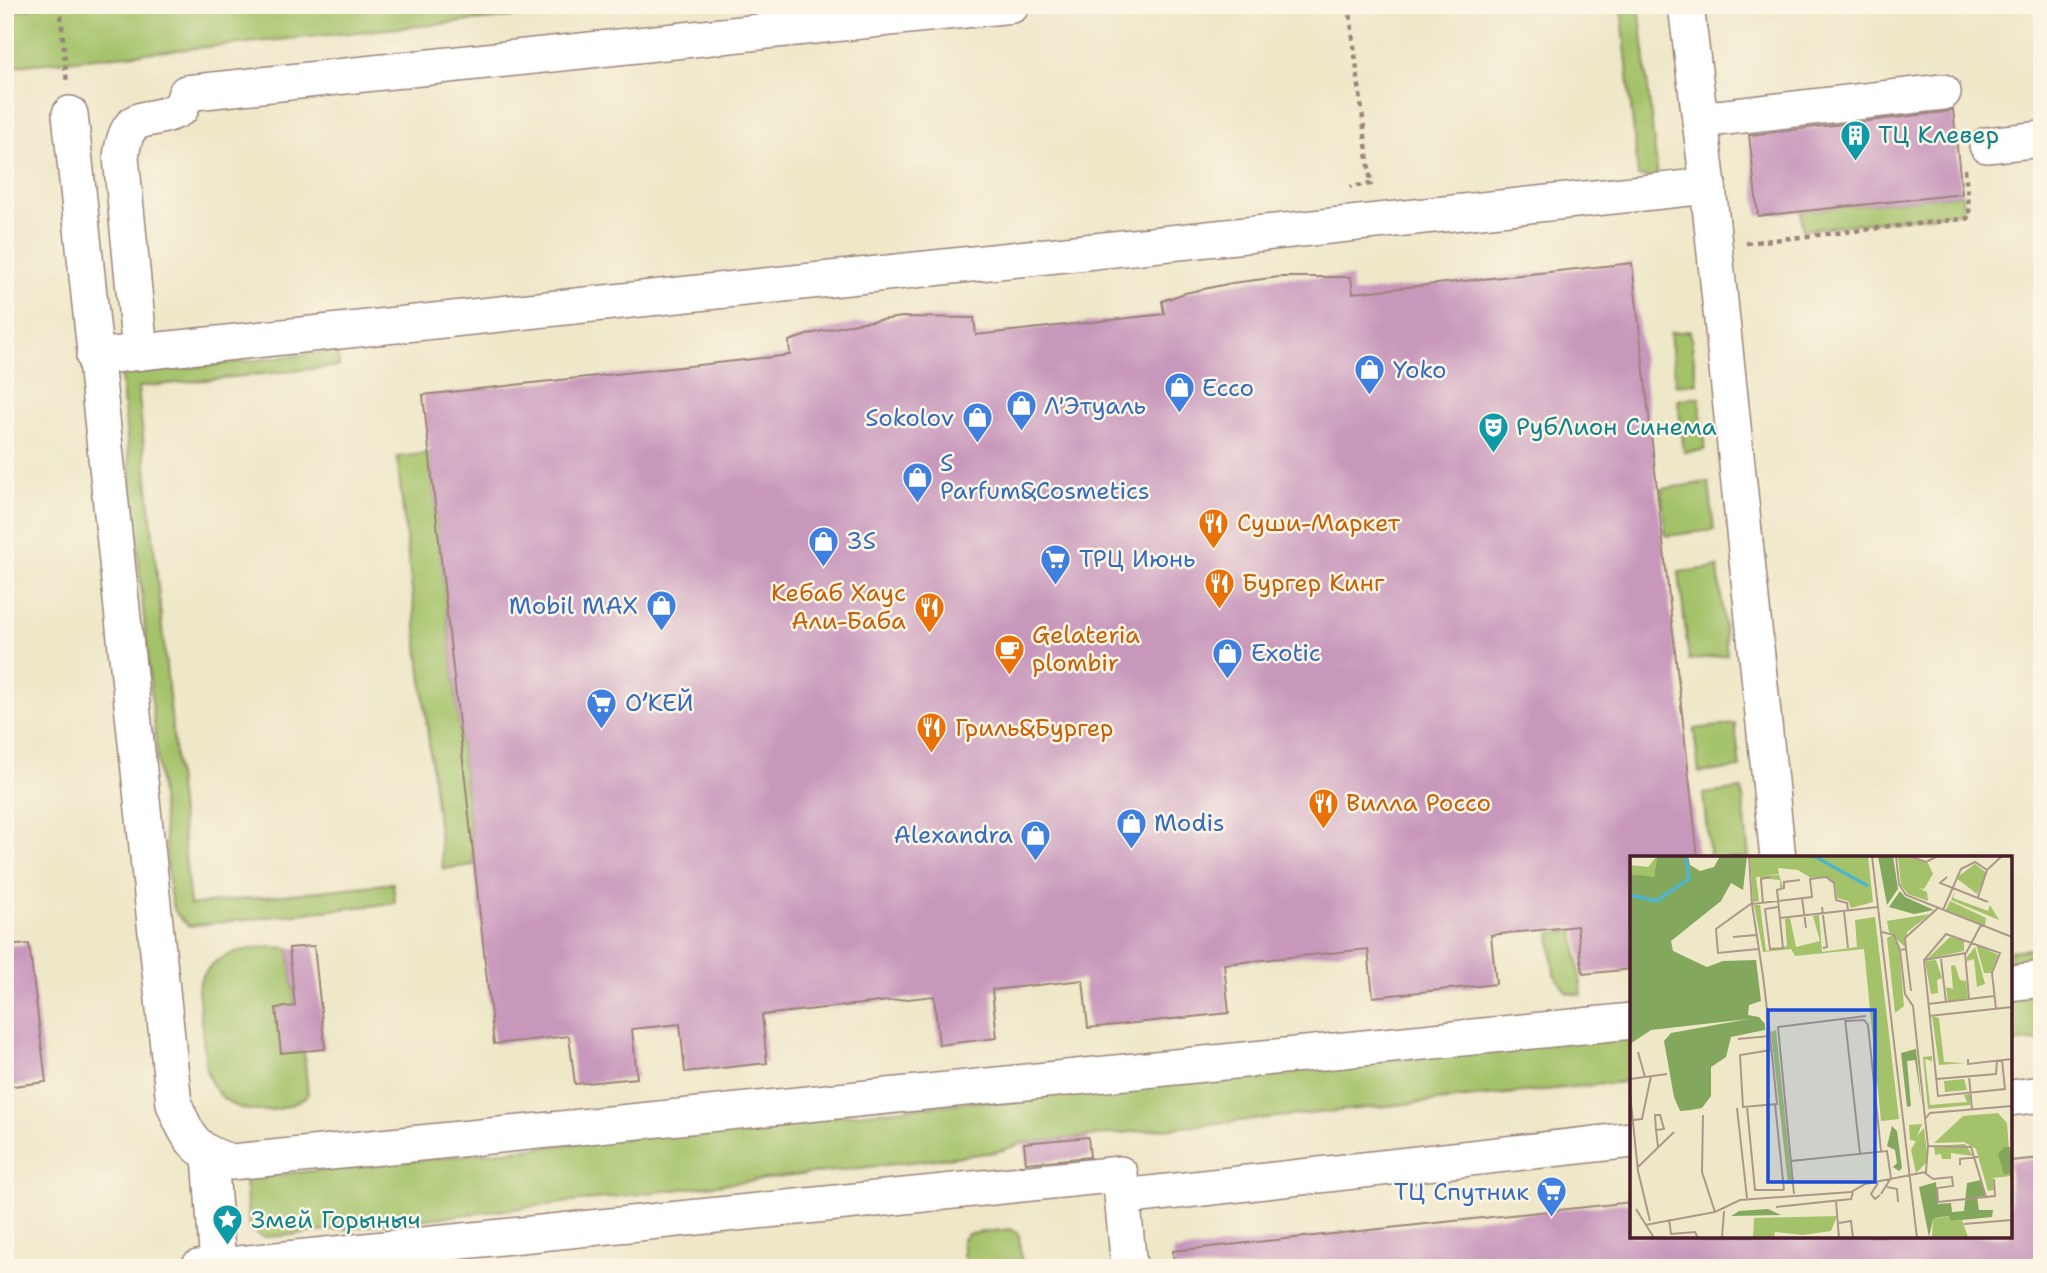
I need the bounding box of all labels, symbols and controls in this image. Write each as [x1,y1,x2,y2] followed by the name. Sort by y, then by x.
[1838,118,1872,162] building icon: ТЦ Клевер
[1878,119,1999,151] place label: ТЦ Клевер
[1353,353,1387,397] shop icon: Yoko
[1393,354,1447,386] place label: Yoko
[1162,371,1196,415] shop icon: Ecco
[1202,372,1254,404] place label: Ecco
[1004,389,1038,433] shop icon: Л'Этуаль
[1044,390,1146,422] place label: Л'Этуаль
[960,401,994,445] shop icon: Sokolov
[865,402,954,434] place label: Sokolov
[1476,410,1510,454] theatre icon: РубЛион Синема
[1516,411,1717,443] place label: РубЛион Синема
[940,447,1150,507] place label: S Parfum&Cosmetics
[900,460,934,504] shop icon: S Parfum&Cosmetics
[1197,506,1231,550] restaurant icon: Суши-Маркет
[1237,507,1401,539] place label: Суши-Маркет
[806,524,840,568] shop icon: 3S
[846,525,876,557] place label: 3S
[1039,542,1073,586] supermarket icon: ТРЦ Июнь
[1079,543,1196,575] place label: ТРЦ Июнь
[1202,566,1236,610] restaurant icon: Бургер Кинг
[1242,567,1385,599] place label: Бургер Кинг
[771,577,906,637] place label: Кебаб Хаус Али-Баба
[644,589,678,633] shop icon: Mobil MAX
[509,590,638,622] place label: Mobil MAX
[912,590,946,634] restaurant icon: Кебаб Хаус Али-Баба
[1032,619,1140,679] place label: Gelateria plombir
[992,632,1026,676] cafe icon: Gelateria plombir
[1211,636,1245,680] shop icon: Exotic
[1251,637,1321,669] place label: Exotic
[585,686,619,730] supermarket icon: О’КЕЙ
[625,687,694,719] place label: О’КЕЙ
[915,711,949,755] restaurant icon: Гриль&Бургер
[955,712,1114,744] place label: Гриль&Бургер
[1306,786,1340,830] restaurant icon: Вилла Россо
[1346,787,1491,819] place label: Вилла Россо
[1114,806,1148,850] shop icon: Modis
[1154,807,1225,839] place label: Modis
[1019,818,1053,862] shop icon: Alexandra
[894,819,1013,851] place label: Alexandra
[1630,856,2012,1238] inset map
[1535,1175,1569,1219] supermarket icon: ТЦ Спутник
[1394,1176,1529,1208] place label: ТЦ Спутник
[211,1203,245,1247] place icon: Змей Горыныч
[251,1204,421,1236] place label: Змей Горыныч

